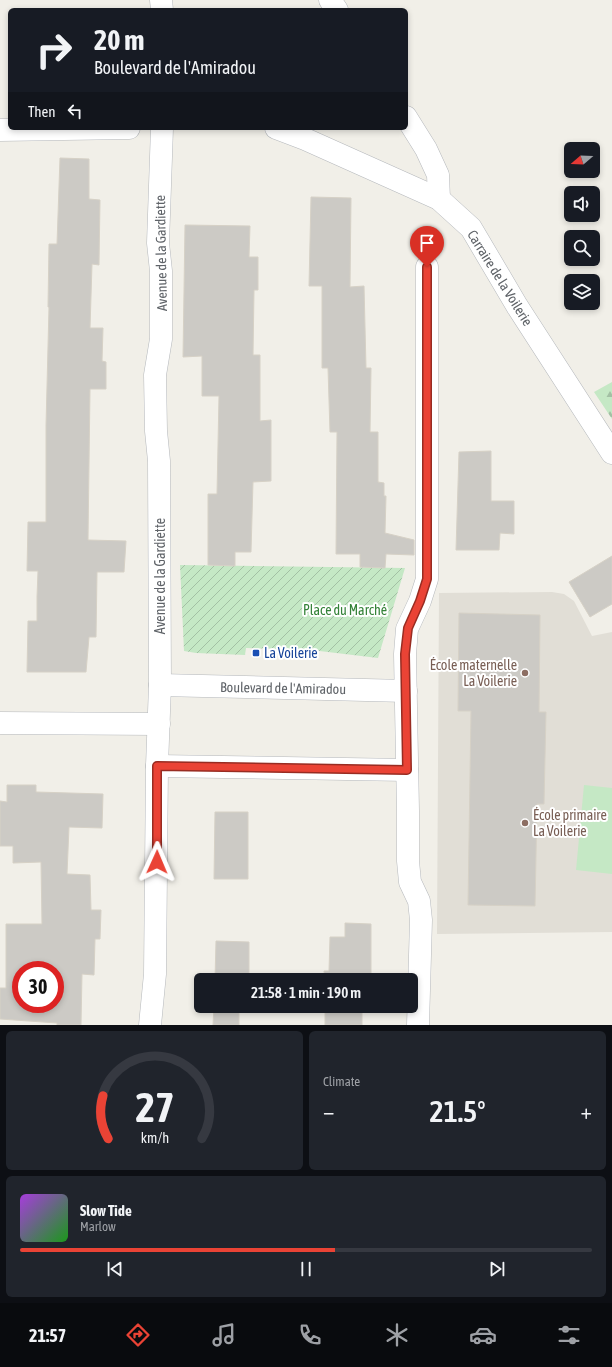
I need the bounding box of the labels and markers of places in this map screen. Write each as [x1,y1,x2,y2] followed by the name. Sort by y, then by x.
[410,226,444,267] pin
[264,645,318,661] place label: La Voilerie
[251,648,261,658] marker: La Voilerie
[430,657,517,689] place label: École maternelle La Voilerie
[520,668,530,678] marker: École maternelle La Voilerie
[533,807,607,839] place label: École primaire La Voilerie
[520,818,530,828] marker: École primaire La Voilerie

